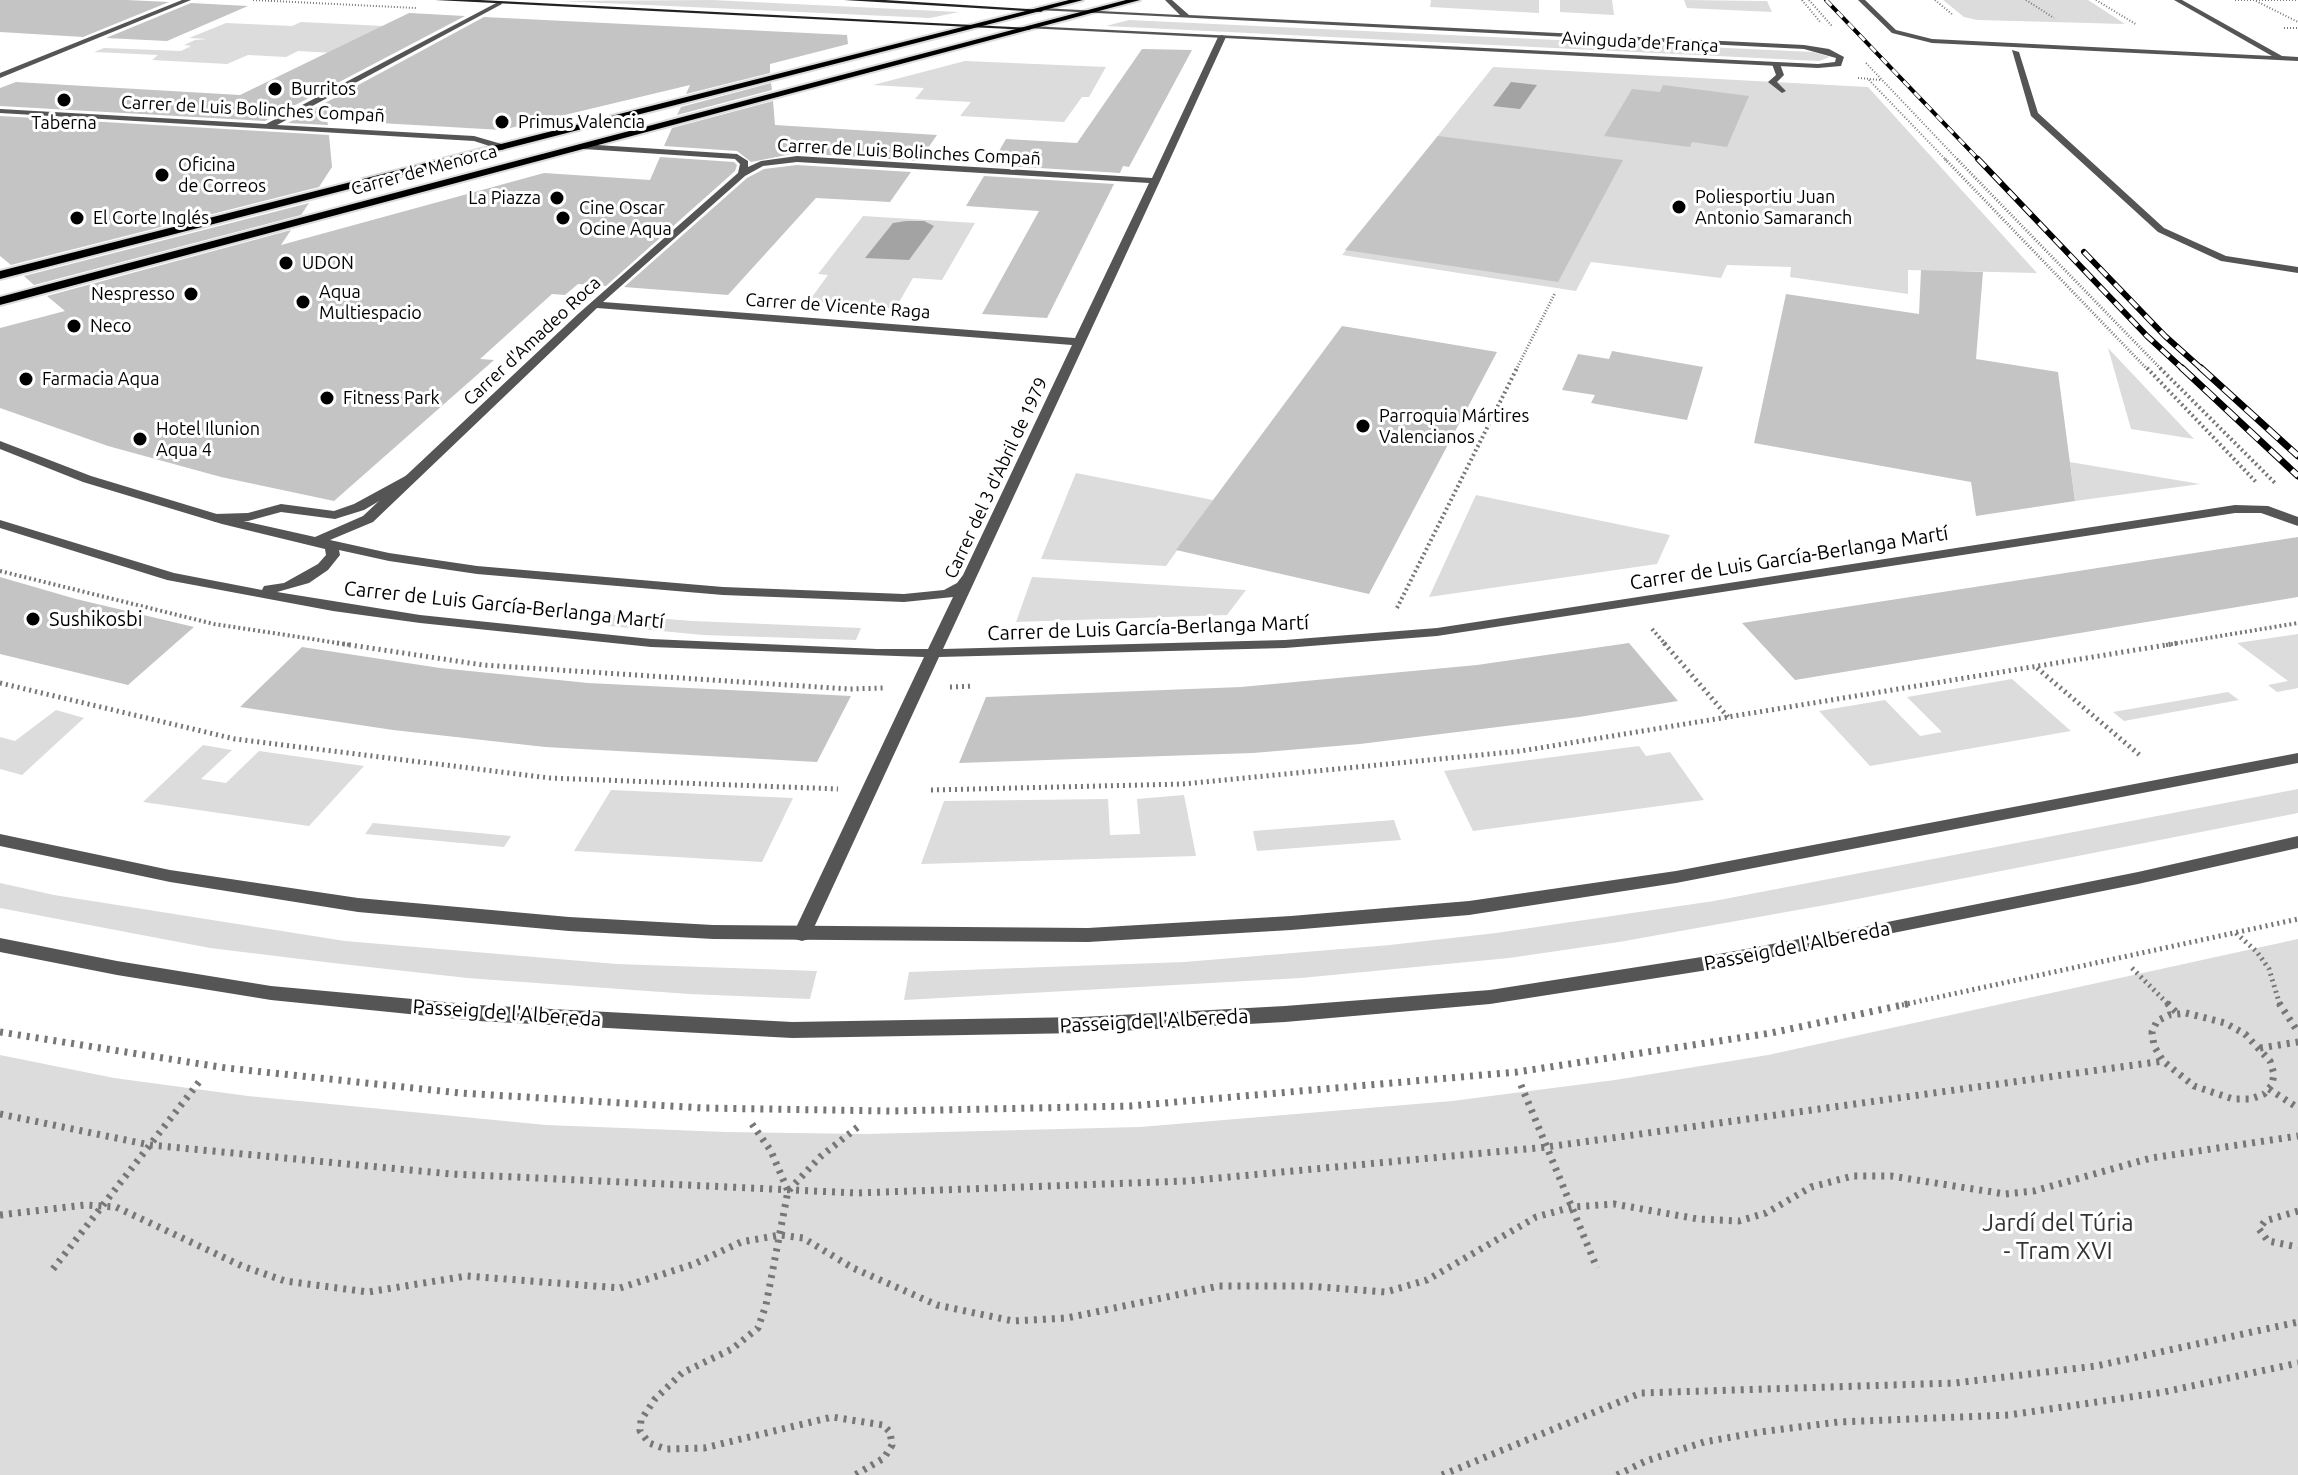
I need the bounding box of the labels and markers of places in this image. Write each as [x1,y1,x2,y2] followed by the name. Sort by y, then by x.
[291,78,356,100] place label: Burritos
[266,80,284,98] marker: Burritos
[55,91,73,109] marker: Taberna
[518,111,645,133] place label: Primus Valencia
[31,112,97,134] place label: Taberna
[493,113,511,131] marker: Primus Valencia
[178,154,266,196] place label: Oficina de Correos
[153,166,171,184] marker: Oficina de Correos
[1695,186,1852,228] place label: Poliesportiu Juan Antonio Samaranch
[468,187,541,209] place label: La Piazza
[548,189,566,207] marker: La Piazza
[579,197,672,240] place label: Cine Oscar Ocine Aqua
[1670,198,1688,216] marker: Poliesportiu Juan Antonio Samaranch
[93,207,209,229] place label: El Corte Inglés
[68,209,86,227] marker: El Corte Inglés
[554,209,572,227] marker: Cine Oscar Ocine Aqua
[302,252,354,274] place label: UDON
[277,254,295,272] marker: UDON
[319,281,422,324] place label: Aqua Multiespacio
[91,283,175,305] place label: Nespresso
[182,285,200,303] marker: Nespresso
[294,293,312,311] marker: Aqua Multiespacio
[90,315,132,337] place label: Neco
[65,317,83,335] marker: Neco
[42,368,160,390] place label: Farmacia Aqua
[17,370,35,388] marker: Farmacia Aqua
[343,387,440,409] place label: Fitness Park
[318,389,336,407] marker: Fitness Park
[1379,405,1529,448] place label: Parroquia Mártires Valencianos
[1354,417,1372,435] marker: Parroquia Mártires Valencianos
[156,418,260,460] place label: Hotel Ilunion Aqua 4
[131,430,149,448] marker: Hotel Ilunion Aqua 4
[49,607,142,631] place label: Sushikosbi
[24,610,42,628] marker: Sushikosbi

